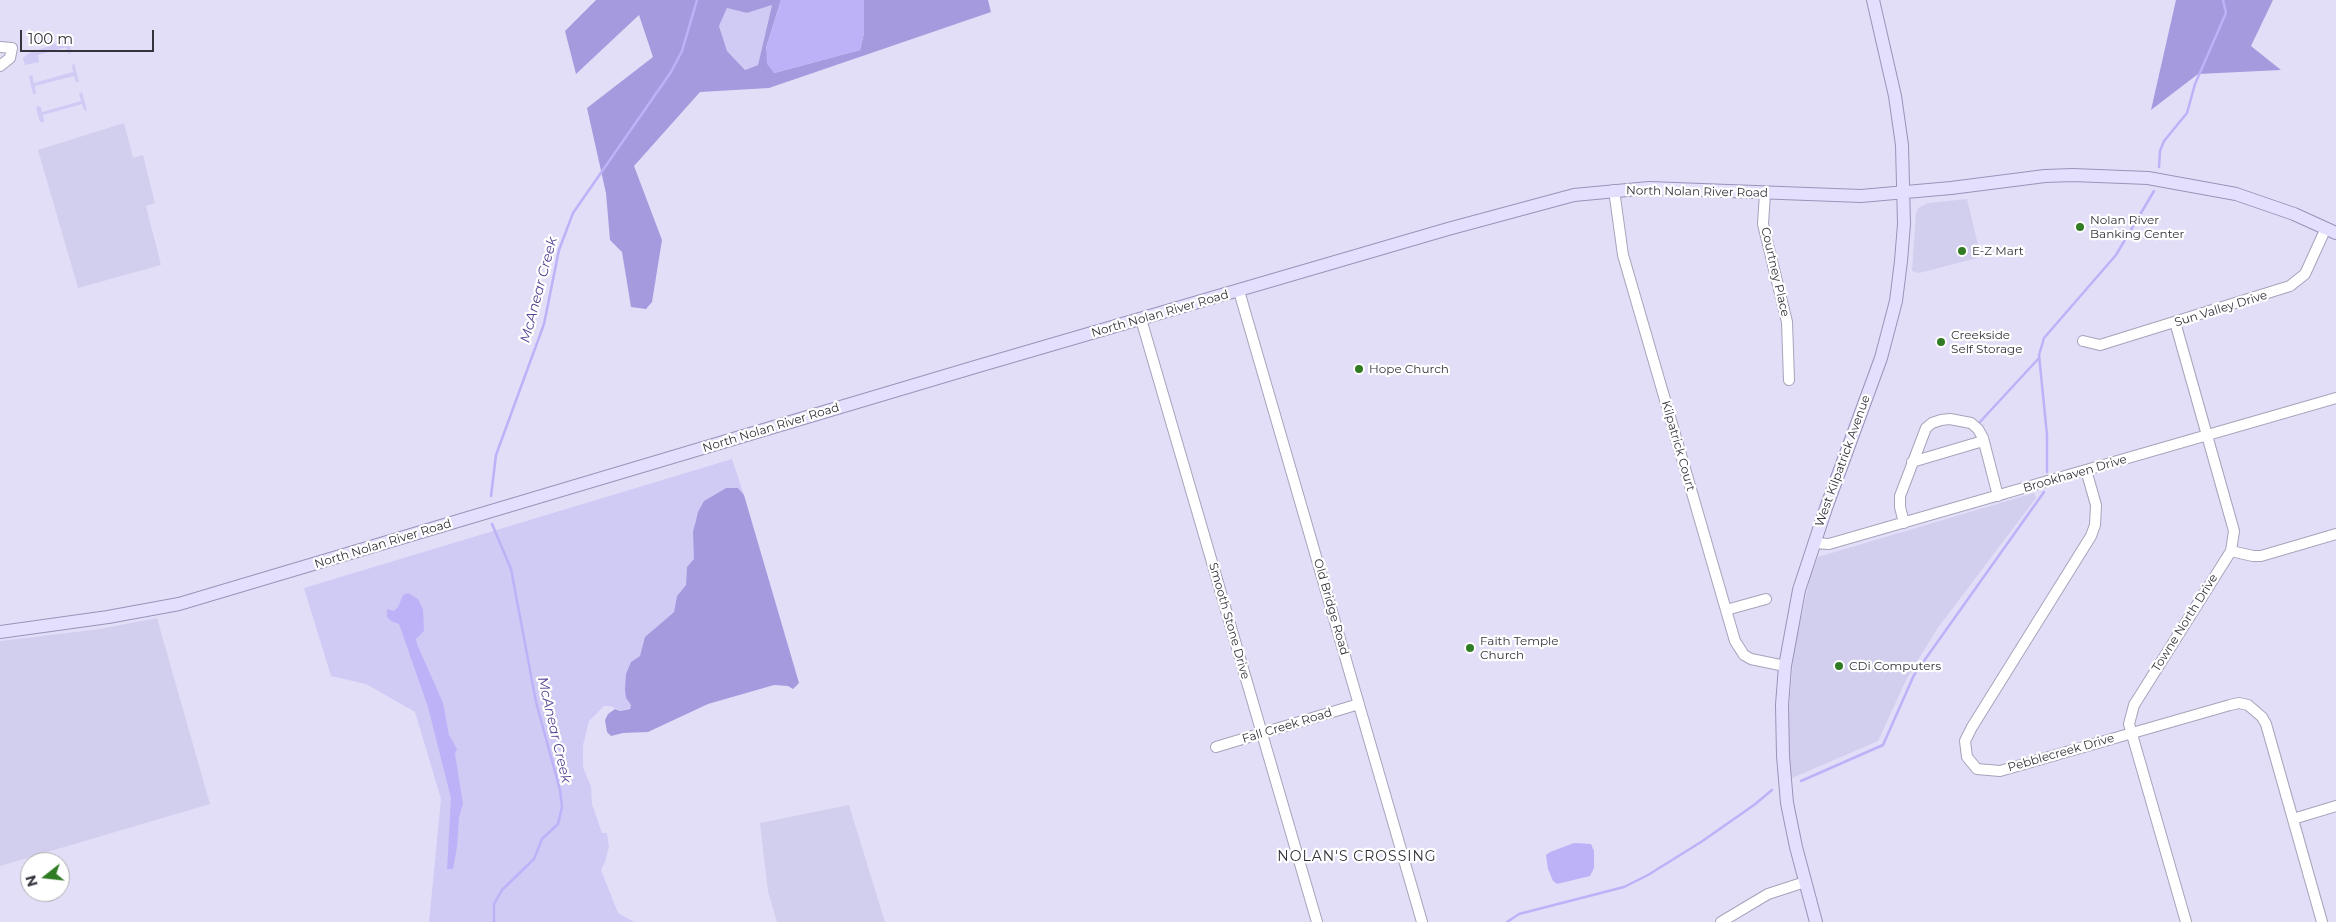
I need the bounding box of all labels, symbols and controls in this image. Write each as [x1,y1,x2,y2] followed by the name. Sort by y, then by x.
[22,20,156,52] scale bar
[28,29,73,48] text: 100 m
[1626,184,1768,200] street label: North Nolan River Road
[2090,213,2184,241] place label: Nolan River Banking Center
[2074,221,2086,233] marker: Nolan River Banking Center
[1758,226,1792,318] street label: Courtney Place
[517,235,561,345] water label: McAnear Creek
[1972,244,2024,258] place label: E-Z Mart
[1956,245,1968,257] marker: E-Z Mart
[1090,288,1230,340] street label: North Nolan River Road
[2173,288,2269,330] street label: Sun Valley Drive
[1951,328,2022,356] place label: Creekside Self Storage
[1935,336,1947,348] marker: Creekside Self Storage
[1369,362,1449,376] place label: Hope Church
[1353,363,1365,375] marker: Hope Church
[1812,393,1874,529] street label: West Kilpatrick Avenue
[1658,399,1698,493] street label: Kilpatrick Court
[701,400,841,456] street label: North Nolan River Road
[2021,452,2129,496] street label: Brookhaven Drive
[313,516,453,572] street label: North Nolan River Road
[1310,557,1352,657] street label: Old Bridge Road
[1205,561,1253,681] street label: Smooth Stone Drive
[2149,572,2221,674] street label: Towne North Drive
[1480,634,1558,662] place label: Faith Temple Church
[1464,642,1476,654] marker: Faith Temple Church
[1849,659,1941,673] place label: CDi Computers
[1833,660,1845,672] marker: CDi Computers
[534,675,574,785] water label: McAnear Creek
[1240,705,1334,747] street label: Fall Creek Road
[2006,731,2116,775] street label: Pebblecreek Drive
[1275,849,1439,865] district label: NOLAN'S CROSSING
[20,852,70,902] north arrow
[21,873,42,889] text: N

